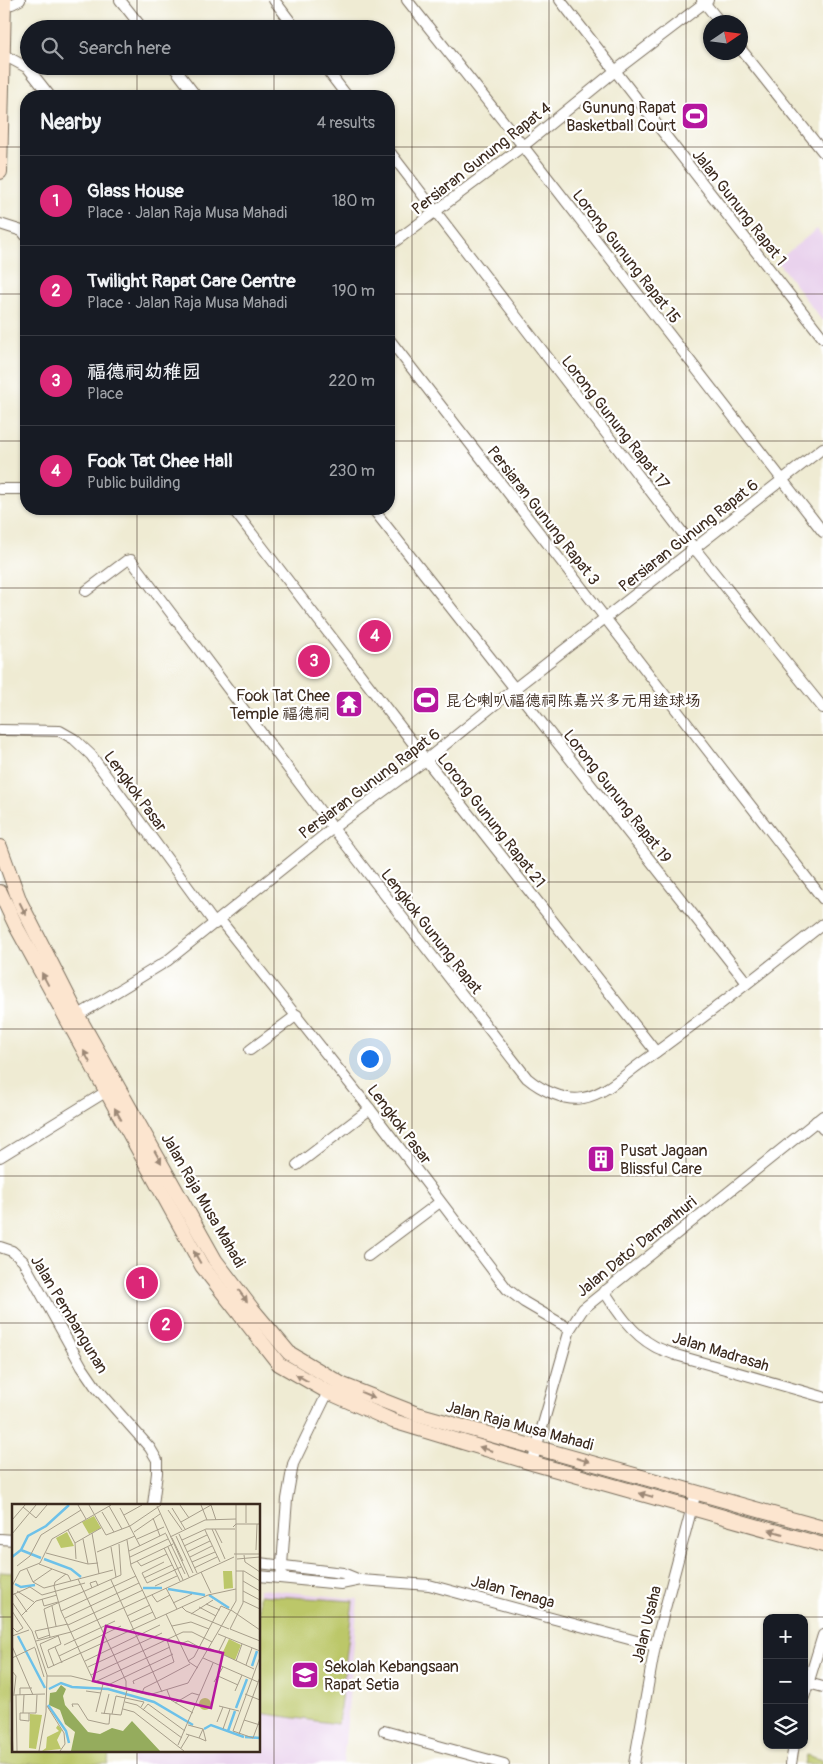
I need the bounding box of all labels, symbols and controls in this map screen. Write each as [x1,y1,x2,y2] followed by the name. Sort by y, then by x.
[703,15,748,60] north arrow
[20,20,395,75] search box
[38,34,66,62] icon: search
[78,36,171,60] text: Search here
[408,98,555,220] street label: Persiaran Gunung Rapat 4
[566,98,677,136] place label: Gunung Rapat Basketball Court
[680,101,710,131] sports icon: Gunung Rapat Basketball Court
[40,109,101,136] text: Nearby
[317,113,375,133] text: 4 results
[688,145,791,270] street label: Jalan Gunung Rapat 1
[87,179,184,203] text: Glass House
[568,186,685,328] street label: Lorong Gunung Rapat 15
[53,191,59,211] text: 1
[332,191,375,211] text: 180 m
[87,203,287,223] text: Place · Jalan Raja Musa Mahadi
[87,269,296,293] text: Twilight Rapat Care Centre
[52,281,60,301] text: 2
[332,281,375,301] text: 190 m
[87,293,287,313] text: Place · Jalan Raja Musa Mahadi
[557,352,674,494] street label: Lorong Gunung Rapat 17
[87,360,201,384] text: 福德祠幼稚园
[52,371,60,391] text: 3
[329,371,375,391] text: 220 m
[87,384,123,404] text: Place
[483,442,604,589] street label: Persiaran Gunung Rapat 3
[87,449,233,473] text: Fook Tat Chee Hall
[51,461,61,481] text: 4
[329,461,375,481] text: 230 m
[87,473,180,493] text: Public building
[615,475,762,597] street label: Persiaran Gunung Rapat 6
[359,617,391,655] pin: 4
[298,642,330,680] pin: 3
[411,685,441,715] sports icon: 昆仑喇叭福德祠陈嘉兴多元用途球场
[229,686,330,724] place label: Fook Tat Chee Temple 福德祠
[334,689,364,719] temple icon: Fook Tat Chee Temple 福德祠
[445,691,701,711] place label: 昆仑喇叭福德祠陈嘉兴多元用途球场
[295,724,444,843] street label: Persiaran Gunung Rapat 6
[559,726,676,867] street label: Lorong Gunung Rapat 19
[99,747,171,836] street label: Lengkok Pasar
[433,750,550,892] street label: Lorong Gunung Rapat 21
[376,865,487,999] street label: Lengkok Gunung Rapat
[19,902,27,916] one-way arrow
[40,973,49,986] one-way arrow
[357,1046,383,1072] your location
[83,1050,91,1065] one-way arrow
[363,1081,436,1169] street label: Lengkok Pasar
[114,1107,122,1122] one-way arrow
[156,1130,250,1271] street label: Jalan Raja Musa Mahadi
[620,1141,708,1179] place label: Pusat Jagaan Blissful Care
[586,1144,616,1174] building icon: Pusat Jagaan Blissful Care
[154,1150,162,1165] one-way arrow
[572,1192,701,1301] street label: Jalan Dato' Damanhuri
[193,1249,201,1264] one-way arrow
[26,1252,112,1377] street label: Jalan Pembangunan
[126,1264,158,1302] pin: 1
[237,1289,248,1302] one-way arrow
[150,1306,182,1344] pin: 2
[670,1328,772,1376] street label: Jalan Madrasah
[296,1373,309,1382] one-way arrow
[361,1391,375,1399] one-way arrow
[444,1397,596,1455] street label: Jalan Raja Musa Mahadi
[478,1445,493,1453] one-way arrow
[576,1456,591,1464] one-way arrow
[638,1491,653,1499] one-way arrow
[12,1504,260,1752] inset map
[769,1527,784,1535] one-way arrow
[469,1571,557,1613] street label: Jalan Tenaga
[628,1584,666,1665] street label: Jalan Usaha
[763,1614,808,1749] map controls
[763,1614,808,1659] button: +
[324,1657,459,1695] place label: Sekolah Kebangsaan Rapat Setia
[763,1659,808,1704] button: −
[290,1660,320,1690] school or university icon: Sekolah Kebangsaan Rapat Setia
[763,1704,808,1749] button: layers

